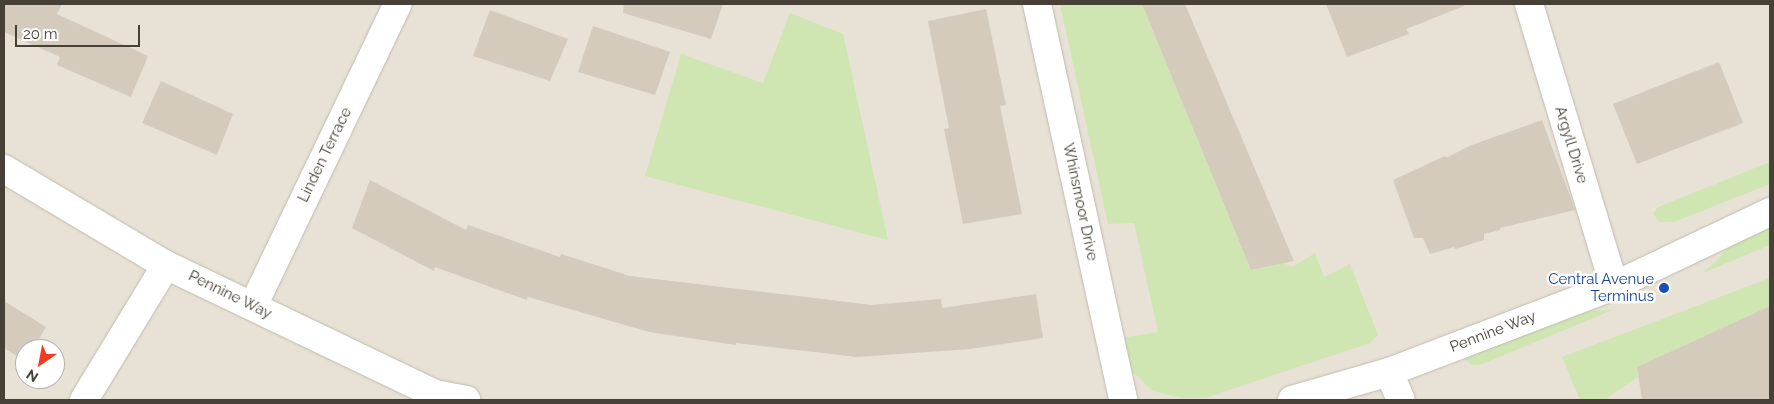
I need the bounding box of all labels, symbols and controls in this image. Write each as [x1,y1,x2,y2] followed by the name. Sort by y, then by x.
[18,15,142,47] scale bar
[23,25,58,43] text: 20 m
[1551,104,1591,186] street label: Argyll Drive
[294,105,356,205] street label: Linden Terrace
[1059,141,1101,263] street label: Whinsmoor Drive
[185,267,275,323] street label: Pennine Way
[1547,270,1654,305] place label: Central Avenue Terminus
[1658,282,1670,294] marker: Central Avenue Terminus
[1447,307,1539,357] street label: Pennine Way
[15,339,65,389] north arrow
[24,366,41,385] text: N

